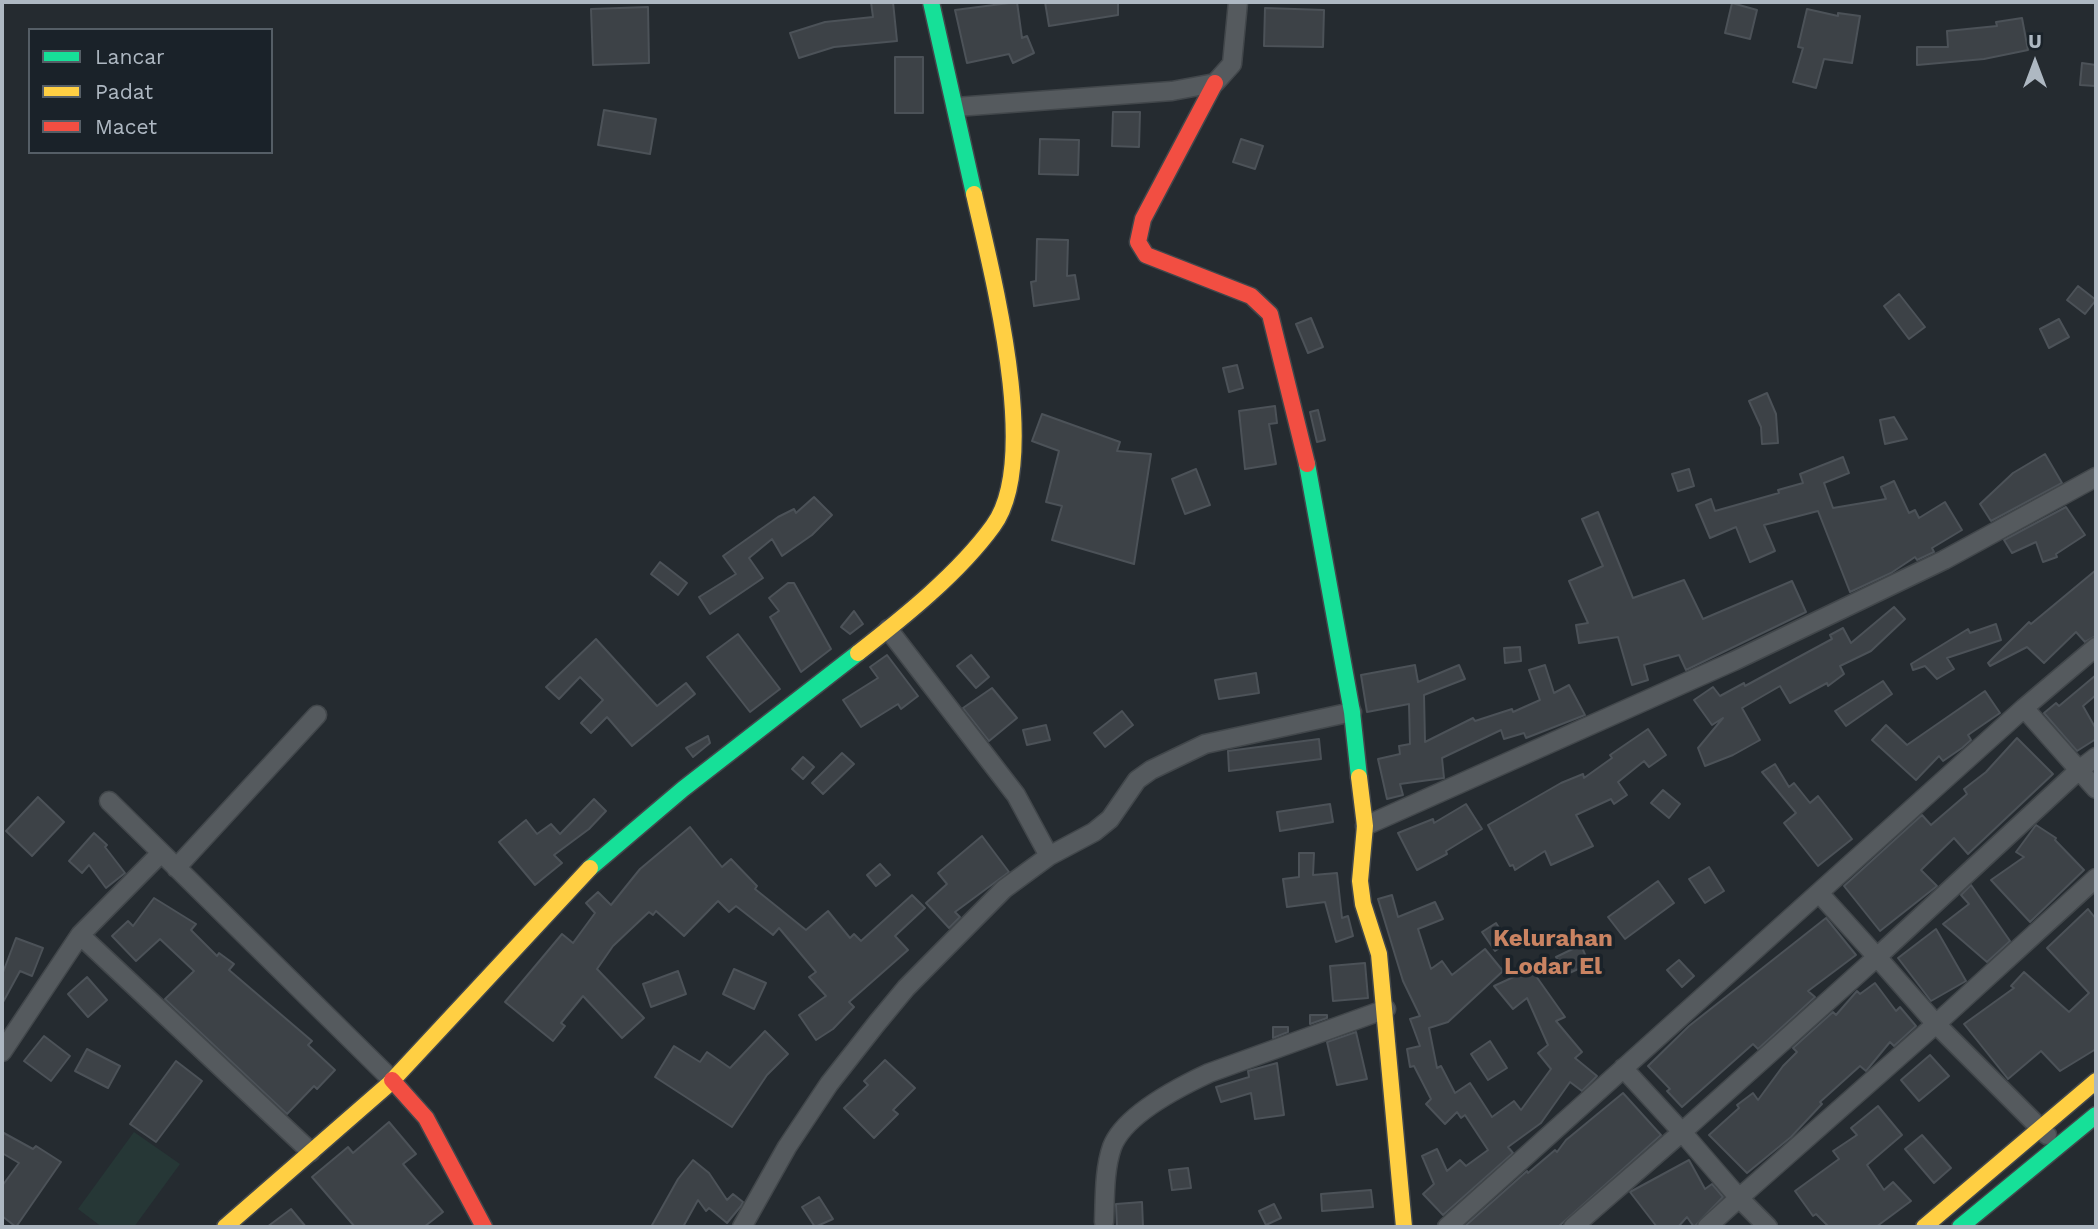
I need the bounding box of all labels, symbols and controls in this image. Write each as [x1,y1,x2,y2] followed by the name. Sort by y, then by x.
[28,28,273,154] legend
[2000,28,2070,98] north arrow
[2028,30,2042,53] text: U
[95,44,165,69] text: Lancar
[95,79,153,104] text: Padat
[95,114,157,139] text: Macet
[1493,925,1613,981] district label: Kelurahan Lodar El

